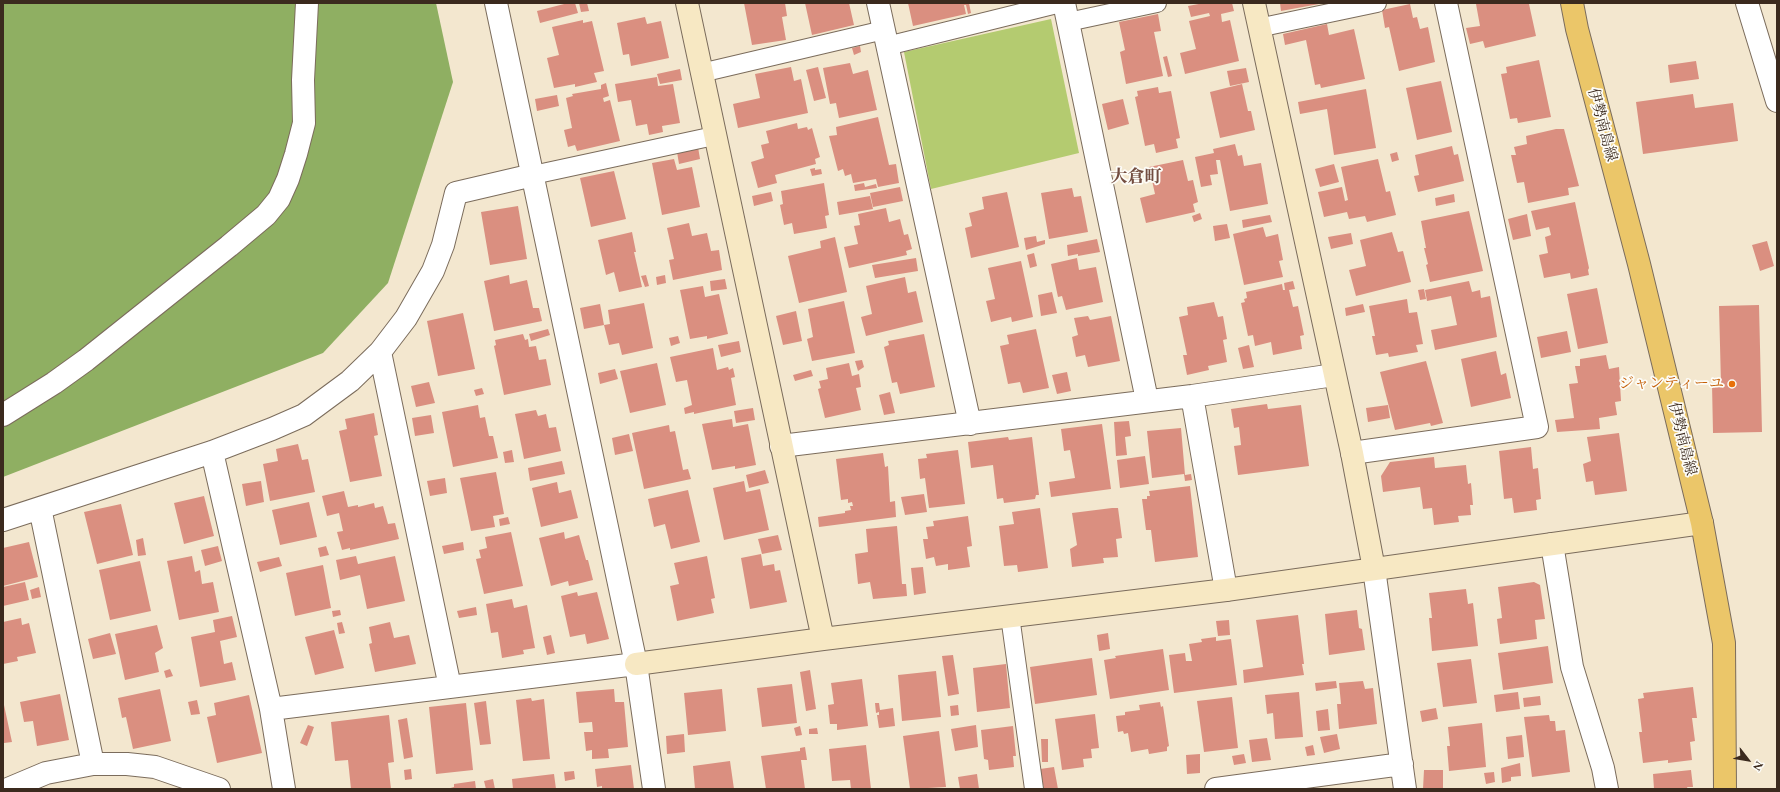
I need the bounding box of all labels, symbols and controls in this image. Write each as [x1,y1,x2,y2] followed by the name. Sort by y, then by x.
[1584,86,1620,164] street label: 伊勢南島線
[1111,167,1161,187] district label: 大倉町
[1619,375,1724,393] place label: ジャンティーユ
[1727,379,1737,389] marker: ジャンティーユ
[1664,400,1700,478] street label: 伊勢南島線
[1728,740,1768,780] north arrow
[1750,759,1767,774] text: N

